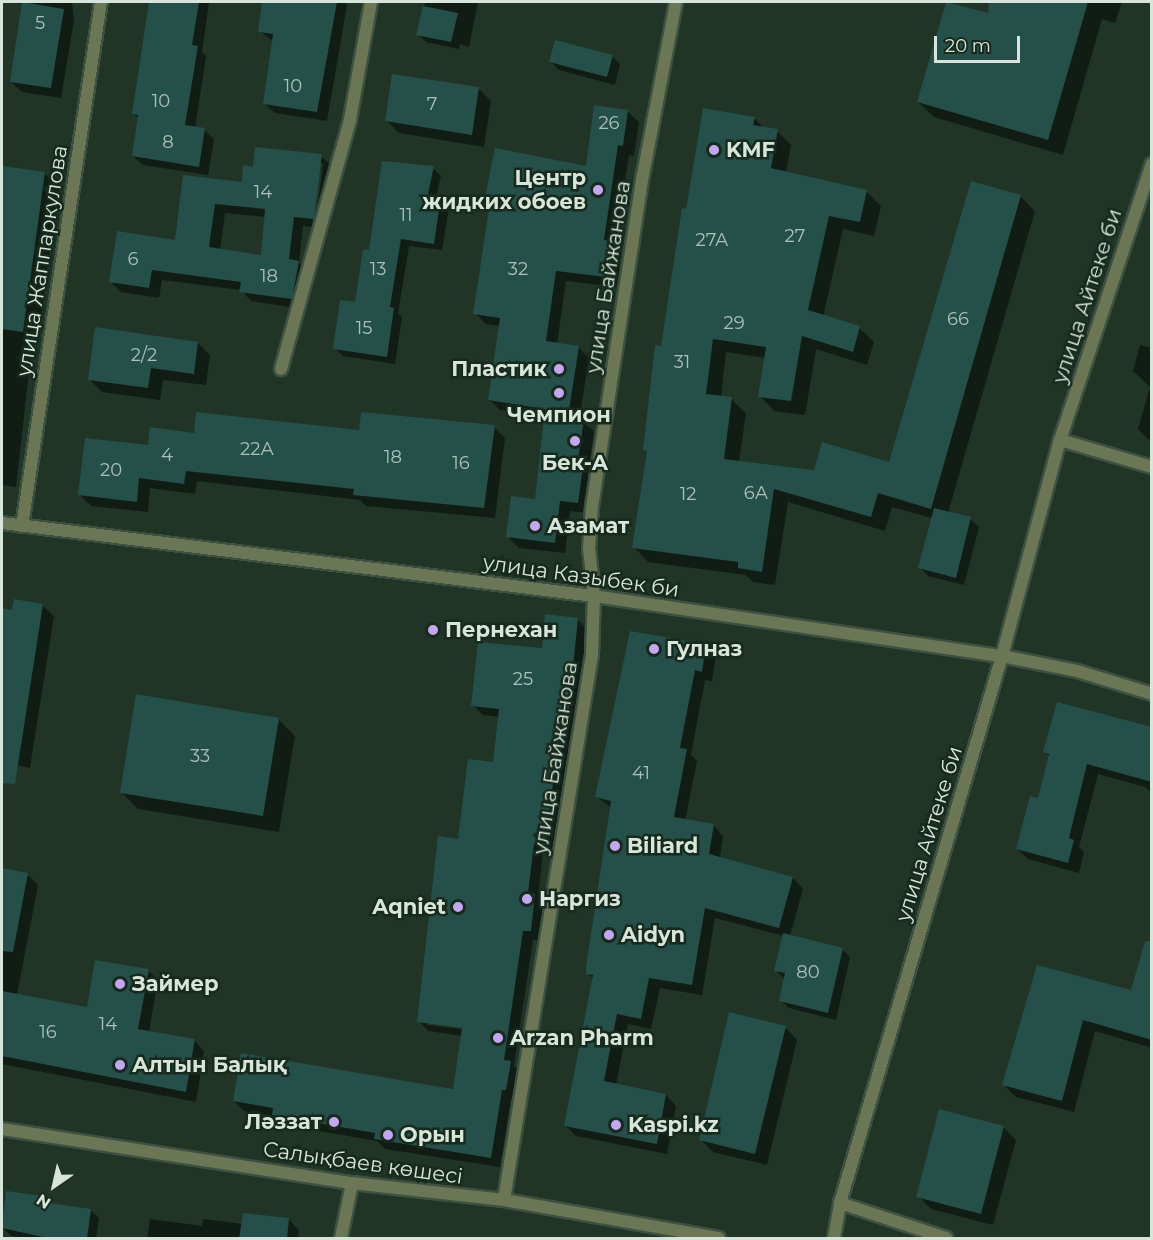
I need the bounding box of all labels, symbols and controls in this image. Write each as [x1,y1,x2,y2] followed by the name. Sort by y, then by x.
[35,12,45,34] house number: 5
[937,24,1022,62] scale bar
[945,35,991,57] text: 20 m
[284,75,302,97] house number: 10
[152,90,170,112] house number: 10
[427,93,437,115] house number: 7
[598,112,620,134] house number: 26
[162,131,174,153] house number: 8
[726,137,775,163] place label: KMF
[707,143,721,157] marker: KMF
[11,144,73,378] street label: улица Жаппаркулова
[422,165,586,215] place label: Центр жидких обоев
[580,179,636,375] street label: улица Байжанова
[254,181,272,203] house number: 14
[591,183,605,197] marker: Центр жидких обоев
[400,204,412,226] house number: 11
[1047,205,1127,387] street label: улица Айтеке би
[785,225,805,247] house number: 27
[696,229,728,251] house number: 27А
[128,248,138,270] house number: 6
[370,258,386,280] house number: 13
[508,258,528,280] house number: 32
[260,265,278,287] house number: 18
[947,308,969,330] house number: 66
[723,312,745,334] house number: 29
[356,317,372,339] house number: 15
[131,344,157,366] house number: 2/2
[674,351,690,373] house number: 31
[451,356,547,382] place label: Пластик
[552,362,566,376] marker: Пластик
[552,386,566,400] marker: Чемпион
[507,402,611,428] place label: Чемпион
[568,434,582,448] marker: Бек-А
[240,438,274,460] house number: 22А
[161,444,173,466] house number: 4
[384,446,402,468] house number: 18
[542,450,608,476] place label: Бек-А
[452,452,470,474] house number: 16
[100,459,122,481] house number: 20
[744,482,768,504] house number: 6А
[680,483,696,505] house number: 12
[547,513,629,539] place label: Азамат
[528,519,542,533] marker: Азамат
[481,550,681,602] street label: улица Казыбек би
[445,617,557,643] place label: Пернехан
[426,623,440,637] marker: Пернехан
[666,636,742,662] place label: Гулназ
[647,642,661,656] marker: Гулназ
[527,660,583,856] street label: улица Байжанова
[513,668,533,690] house number: 25
[890,743,968,925] street label: улица Айтеке би
[190,745,210,767] house number: 33
[632,762,650,784] house number: 41
[627,833,698,859] place label: Biliard
[608,839,622,853] marker: Biliard
[539,886,621,912] place label: Наргиз
[520,892,534,906] marker: Наргиз
[372,894,446,920] place label: Aqniet
[451,900,465,914] marker: Aqniet
[621,922,685,948] place label: Aidyn
[602,928,616,942] marker: Aidyn
[796,961,820,983] house number: 80
[132,971,218,997] place label: Займер
[113,977,127,991] marker: Займер
[99,1013,117,1035] house number: 14
[39,1021,57,1043] house number: 16
[510,1025,654,1051] place label: Arzan Pharm
[491,1031,505,1045] marker: Arzan Pharm
[132,1052,286,1078] place label: Алтын Балық
[113,1058,127,1072] marker: Алтын Балық
[244,1109,322,1135] place label: Ләззат
[628,1112,719,1138] place label: Kaspi.kz
[327,1115,341,1129] marker: Ләззат
[609,1118,623,1132] marker: Kaspi.kz
[400,1122,465,1148] place label: Орын
[381,1128,395,1142] marker: Орын
[262,1137,464,1189] street label: Салықбаев көшесі
[24,1156,84,1216] north arrow
[33,1190,54,1213] text: N

